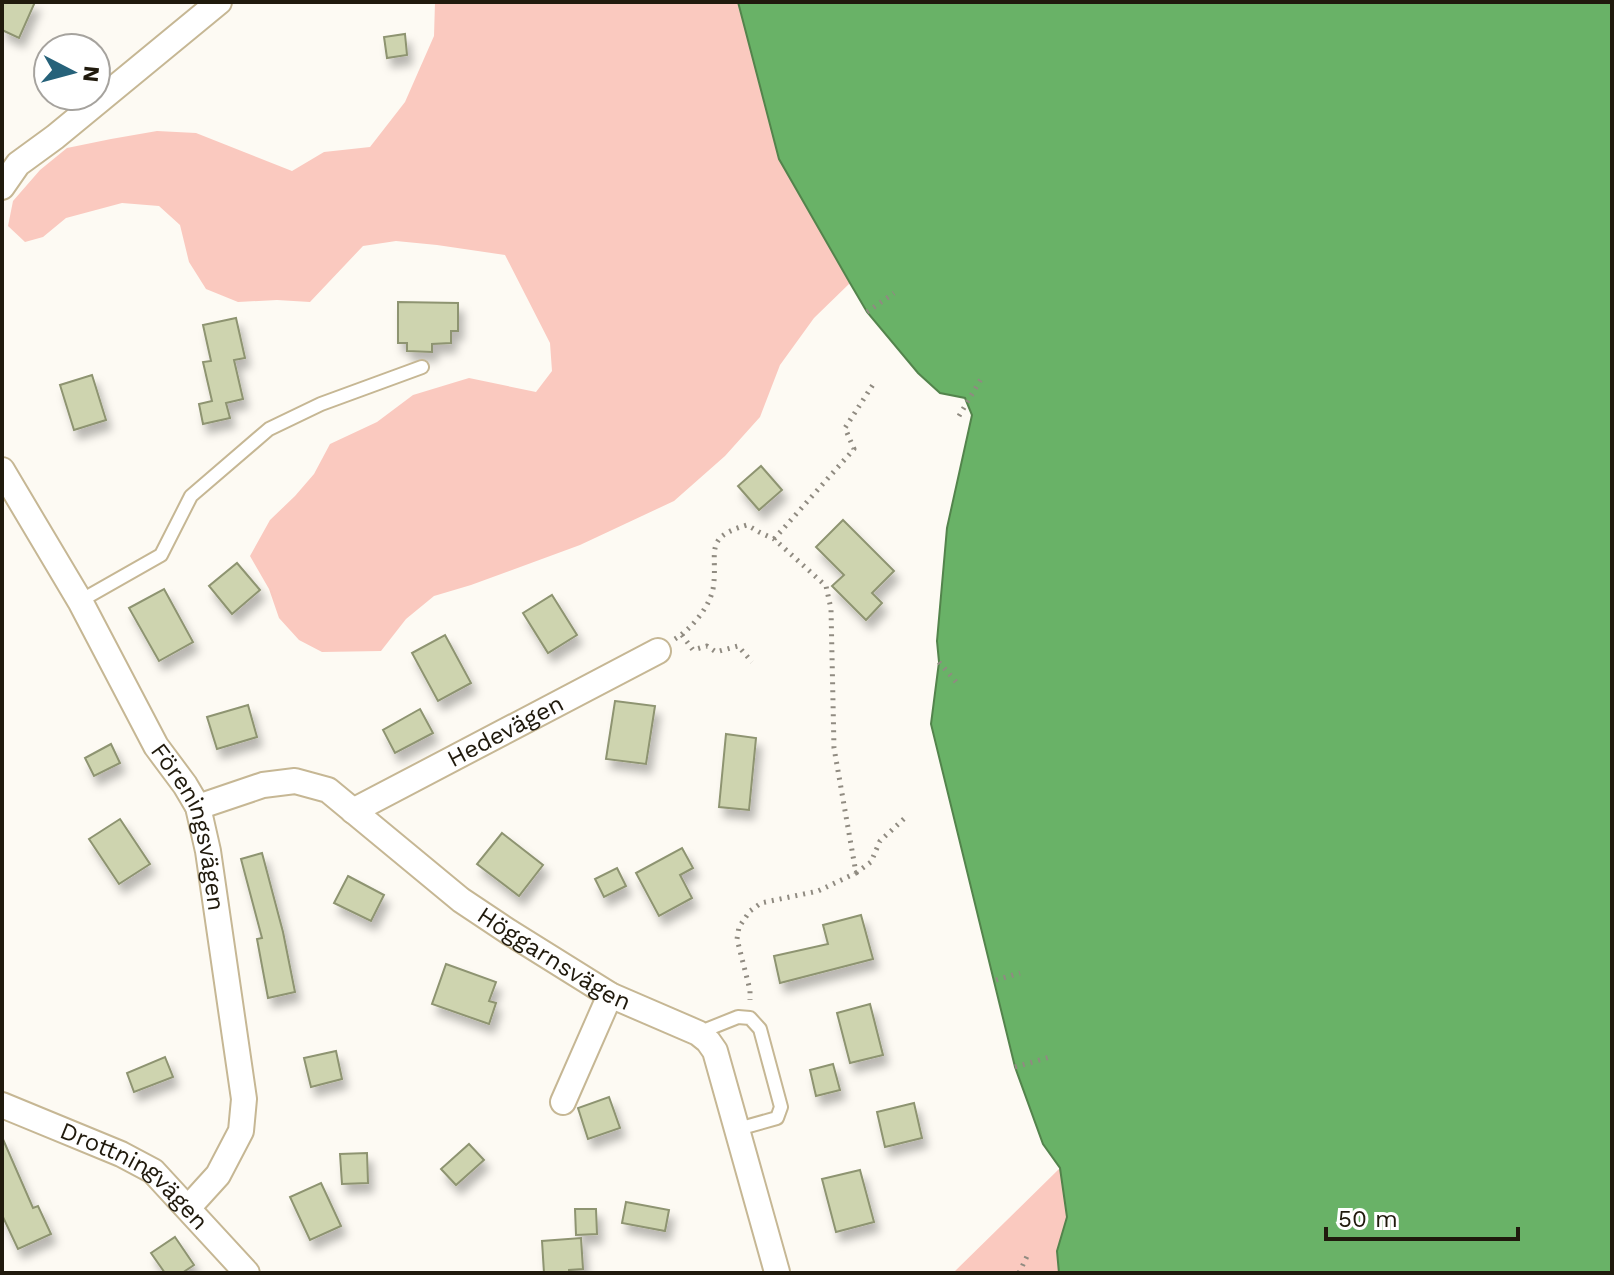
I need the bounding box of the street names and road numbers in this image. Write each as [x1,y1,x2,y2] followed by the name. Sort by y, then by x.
[443,689,568,773] street label: Hedevägen
[145,738,231,913] street label: Föreningsvägen
[472,901,635,1016] street label: Höggarnsvägen
[56,1117,214,1236] street label: Drottningvägen

